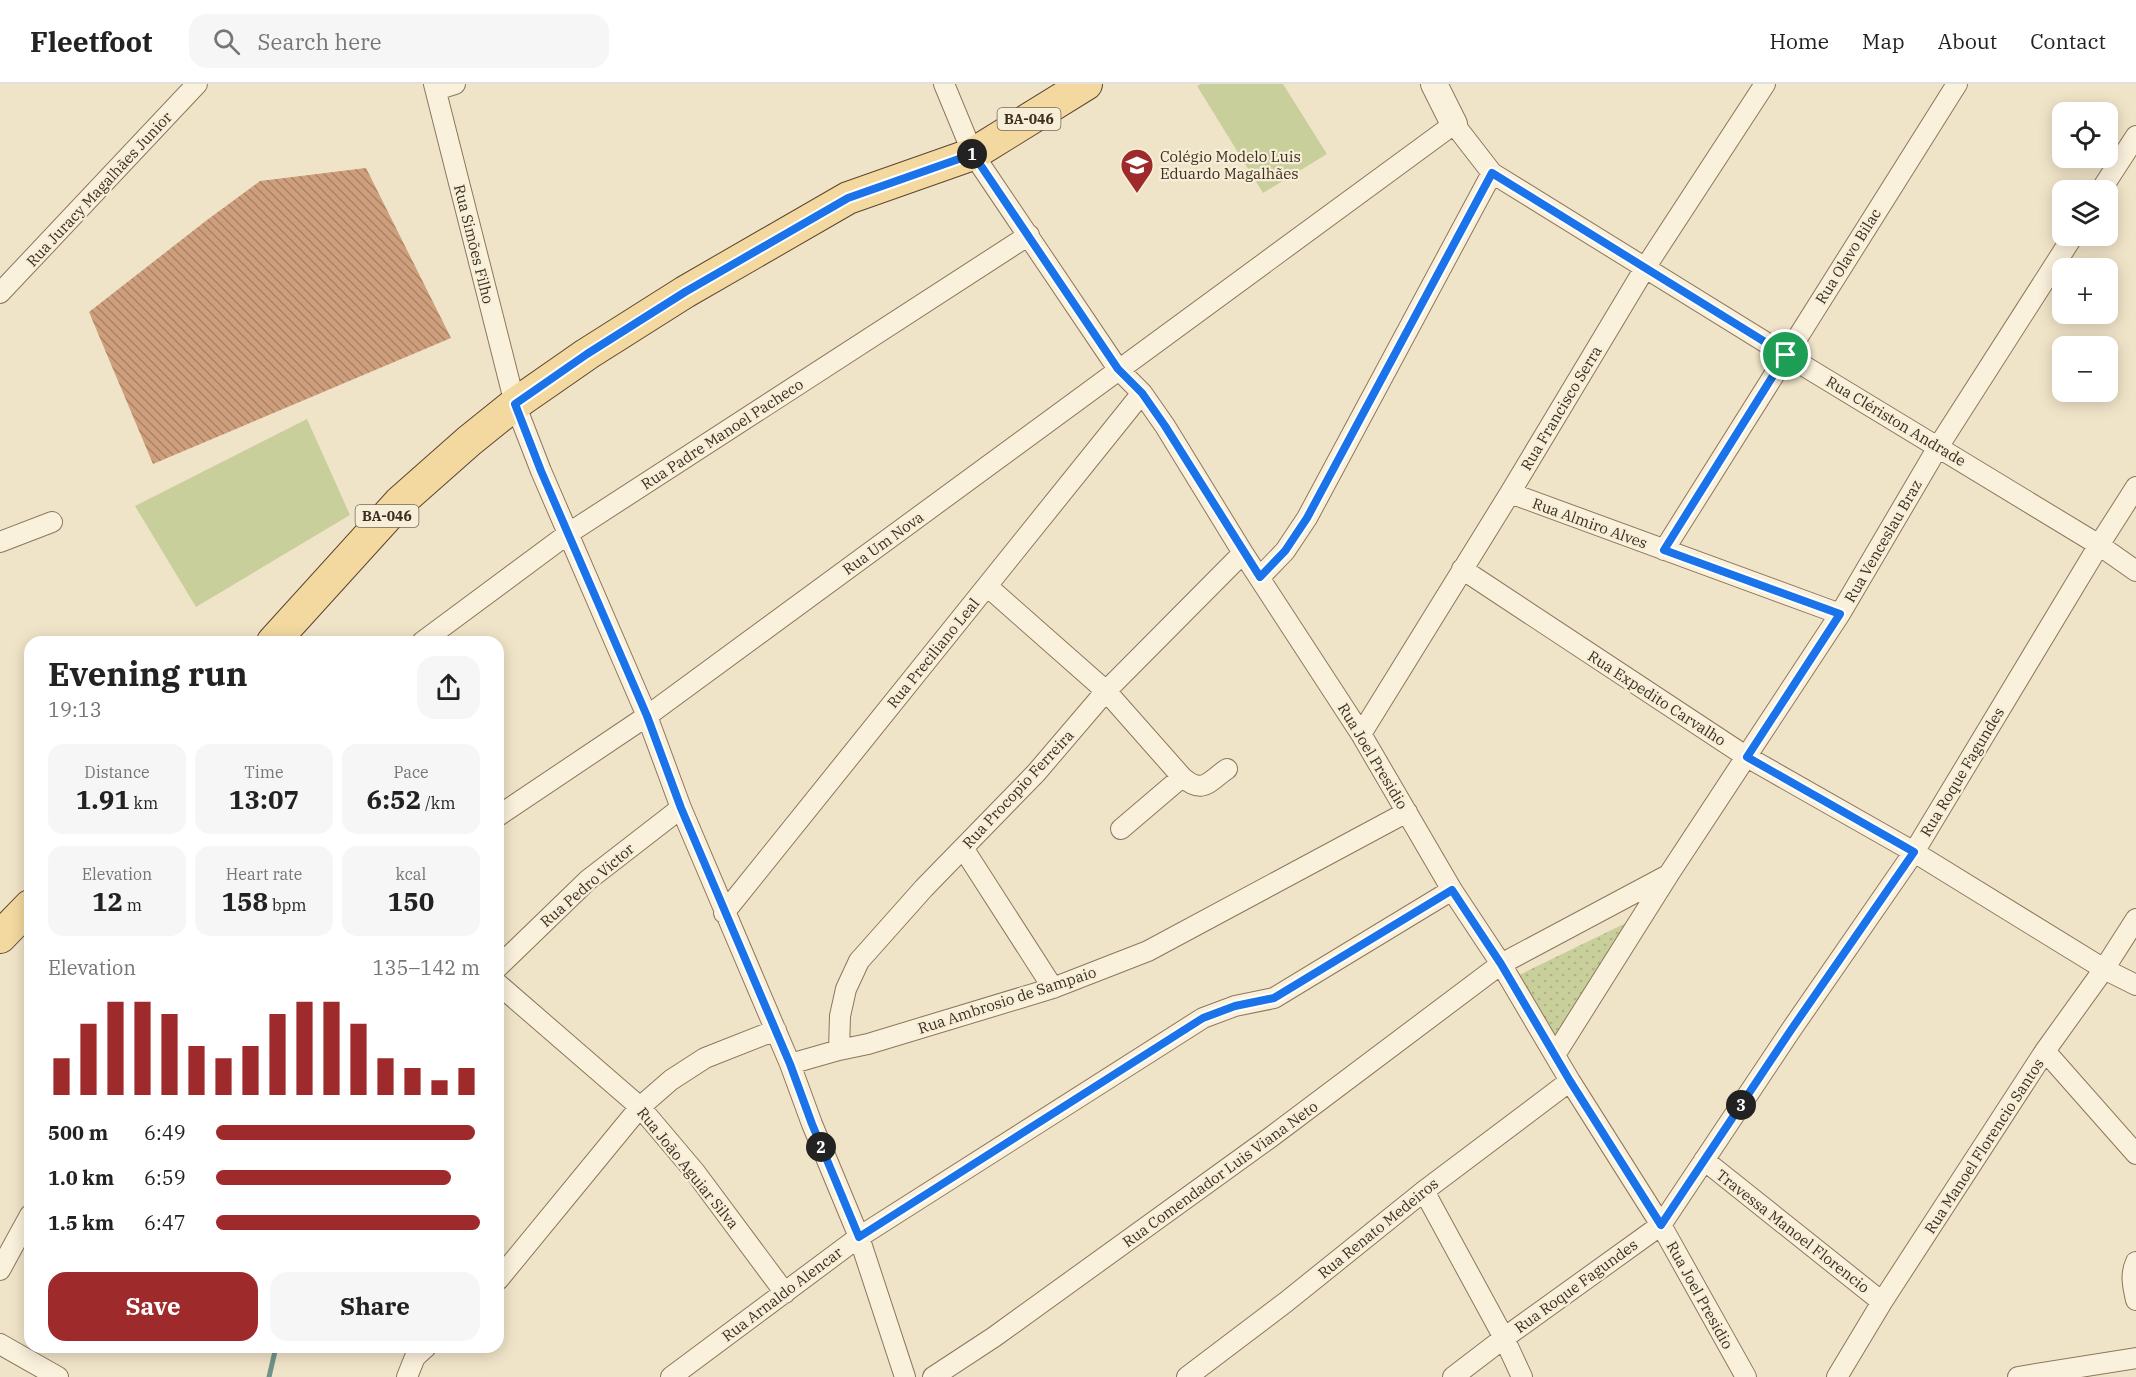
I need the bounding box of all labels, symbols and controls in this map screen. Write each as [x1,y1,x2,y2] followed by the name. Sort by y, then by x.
[189,14,609,68] search box
[30,23,153,60] text: Fleetfoot
[210,25,243,58] icon: search
[258,27,381,56] text: Search here
[1769,27,1829,55] text: Home
[1862,27,1905,55] text: Map
[1938,27,1997,55] text: About
[2030,27,2106,55] text: Contact
[2052,102,2118,402] map controls
[2052,102,2118,168] button: locate
[22,107,176,270] street label: Rua Juracy Magalhães Junior
[998,108,1060,130] road number: BA-046
[957,139,987,169] pin: 1
[967,144,977,164] text: 1
[1119,147,1155,194] school or university icon: Colégio Modelo Luis Eduardo Magalhães
[1160,147,1301,183] place label: Colégio Modelo Luis Eduardo Magalhães
[2052,180,2118,246] button: layers
[450,182,498,306] street label: Rua Simões Filho
[1811,204,1885,307] street label: Rua Olavo Bilac
[2052,258,2118,324] button: +
[1760,329,1811,380] pin
[2052,336,2118,402] button: −
[1769,338,1802,371] icon: arrive
[1516,342,1606,474] street label: Rua Francisco Serra
[1823,372,1969,470] street label: Rua Clériston Andrade
[637,374,807,494] street label: Rua Padre Manoel Pacheco
[1840,476,1926,606] street label: Rua Venceslau Braz
[1530,493,1650,553] street label: Rua Almiro Alves
[356,505,418,527] road number: BA-046
[839,507,927,579] street label: Rua Um Nova
[883,594,983,712] street label: Rua Preciliano Leal
[1584,646,1730,750] street label: Rua Expedito Carvalho
[48,652,248,695] text: Evening run
[417,656,480,719] button: share
[48,696,102,723] text: 19:13
[1334,699,1412,813] street label: Rua Joel Presidio
[1916,704,2008,840] street label: Rua Roque Fagundes
[958,726,1078,852] street label: Rua Procopio Ferreira
[84,762,150,782] text: Distance
[244,762,284,782] text: Time
[393,762,429,782] text: Pace
[76,782,130,816] text: 1.91
[229,782,299,816] text: 13:07
[367,782,421,816] text: 6:52
[130,793,158,813] text: km
[421,793,455,813] text: /km
[536,839,638,931] street label: Rua Pedro Victor
[82,864,152,884] text: Elevation
[226,864,302,884] text: Heart rate
[396,864,426,884] text: kcal
[92,884,123,918] text: 12
[221,884,268,918] text: 158
[388,884,434,918] text: 150
[123,895,142,915] text: m
[268,895,307,915] text: bpm
[48,954,136,981] text: Elevation
[373,954,480,981] text: 135–142 m
[915,962,1099,1038] street label: Rua Ambrosio de Sampaio
[1920,1055,2048,1237] street label: Rua Manoel Florencio Santos
[1726,1090,1756,1120] pin: 3
[1736,1095,1746,1115] text: 3
[1119,1097,1321,1251] street label: Rua Comendador Luis Viana Neto
[633,1103,743,1233] street label: Rua João Aguiar Silva
[48,1119,108,1146] text: 500 m
[144,1119,186,1146] text: 6:49
[806,1132,836,1162] pin: 2
[816,1137,826,1157] text: 2
[48,1164,114,1191] text: 1.0 km
[144,1164,186,1191] text: 6:59
[1713,1165,1873,1297] street label: Travessa Manoel Florencio
[1314,1174,1442,1282] street label: Rua Renato Medeiros
[48,1209,114,1236] text: 1.5 km
[144,1209,186,1236] text: 6:47
[1511,1235,1641,1337] street label: Rua Roque Fagundes
[1662,1238,1738,1352] street label: Rua Joel Presidio
[718,1242,846,1346] street label: Rua Arnaldo Alencar
[48,1272,258,1341] button: Save
[270,1272,480,1341] button: Share

